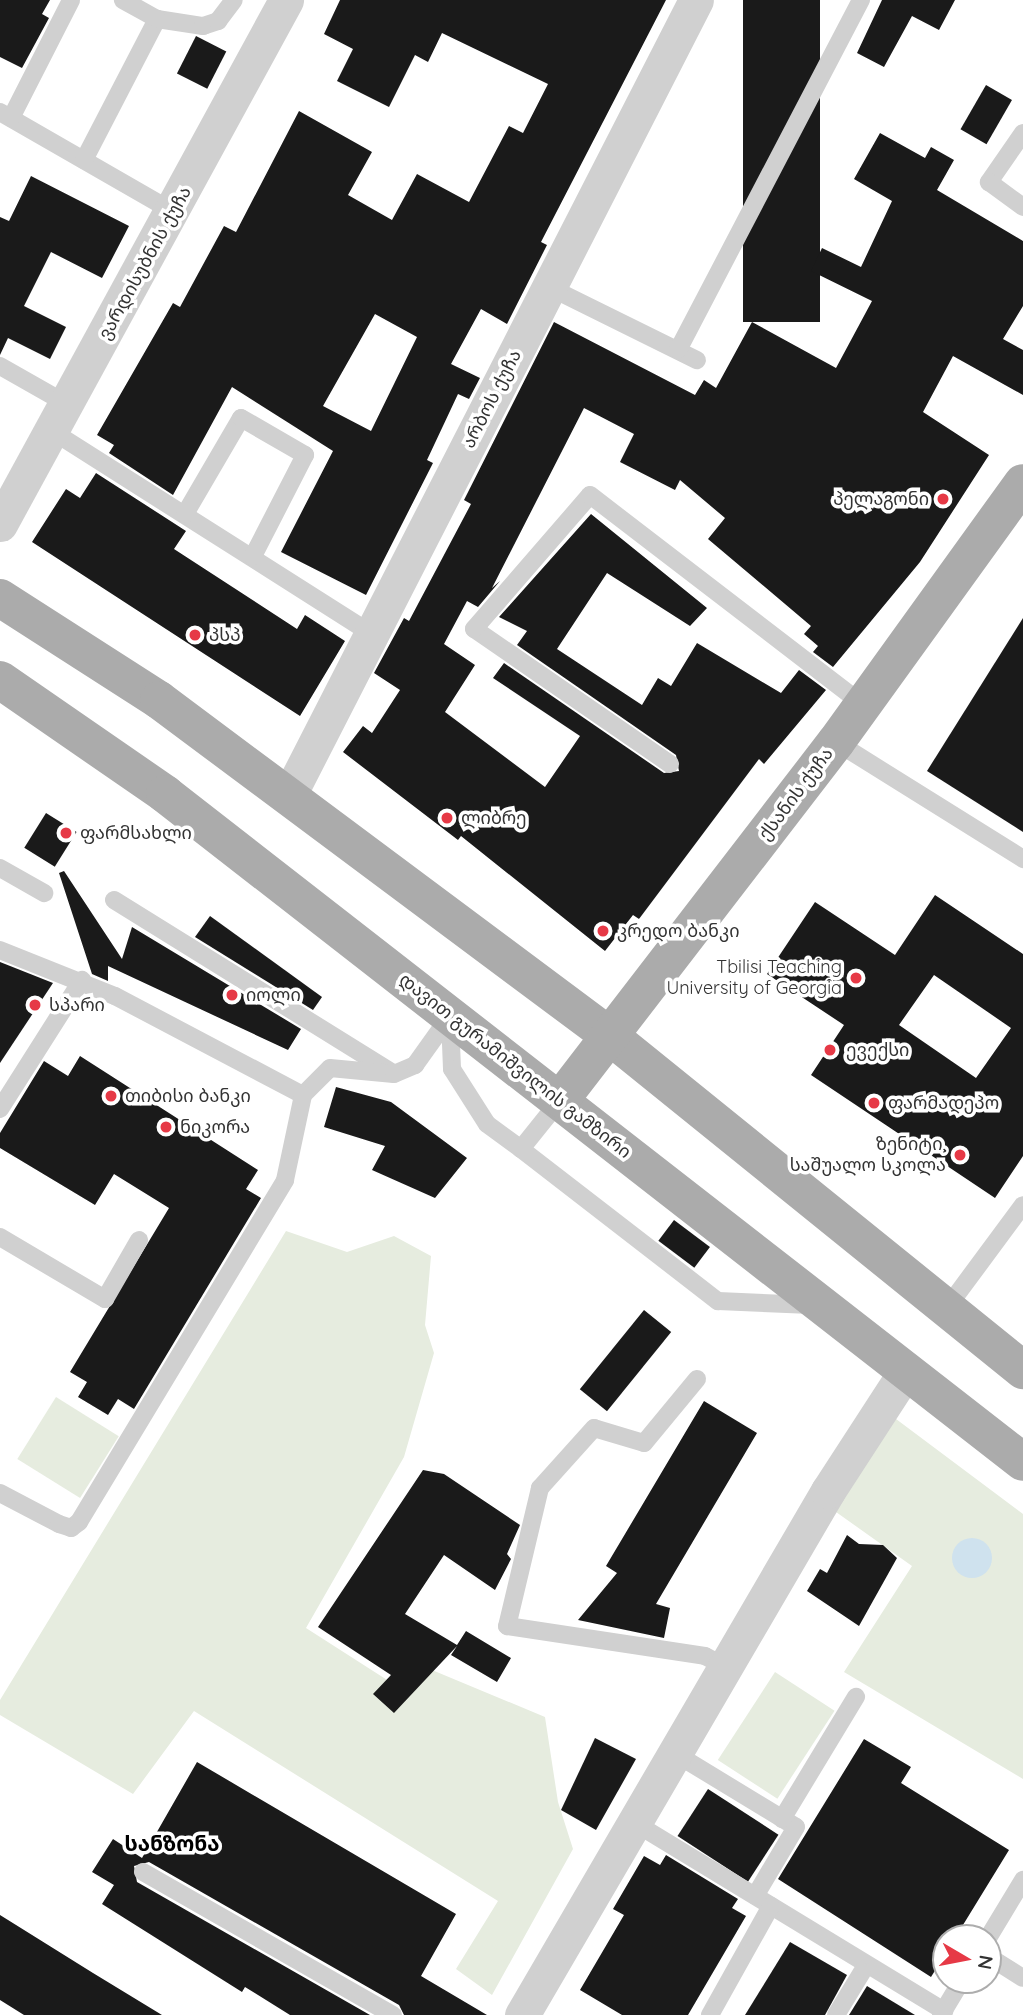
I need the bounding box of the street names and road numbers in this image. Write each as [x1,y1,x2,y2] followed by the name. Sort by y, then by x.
[94,183,196,343] street label: ვარდისუბნის ქუჩა
[458,346,526,452] street label: არბოს ქუჩა
[754,743,838,845] street label: ქსანის ქუჩა
[395,969,635,1163] street label: დავით გურამიშვილის გამზირი

